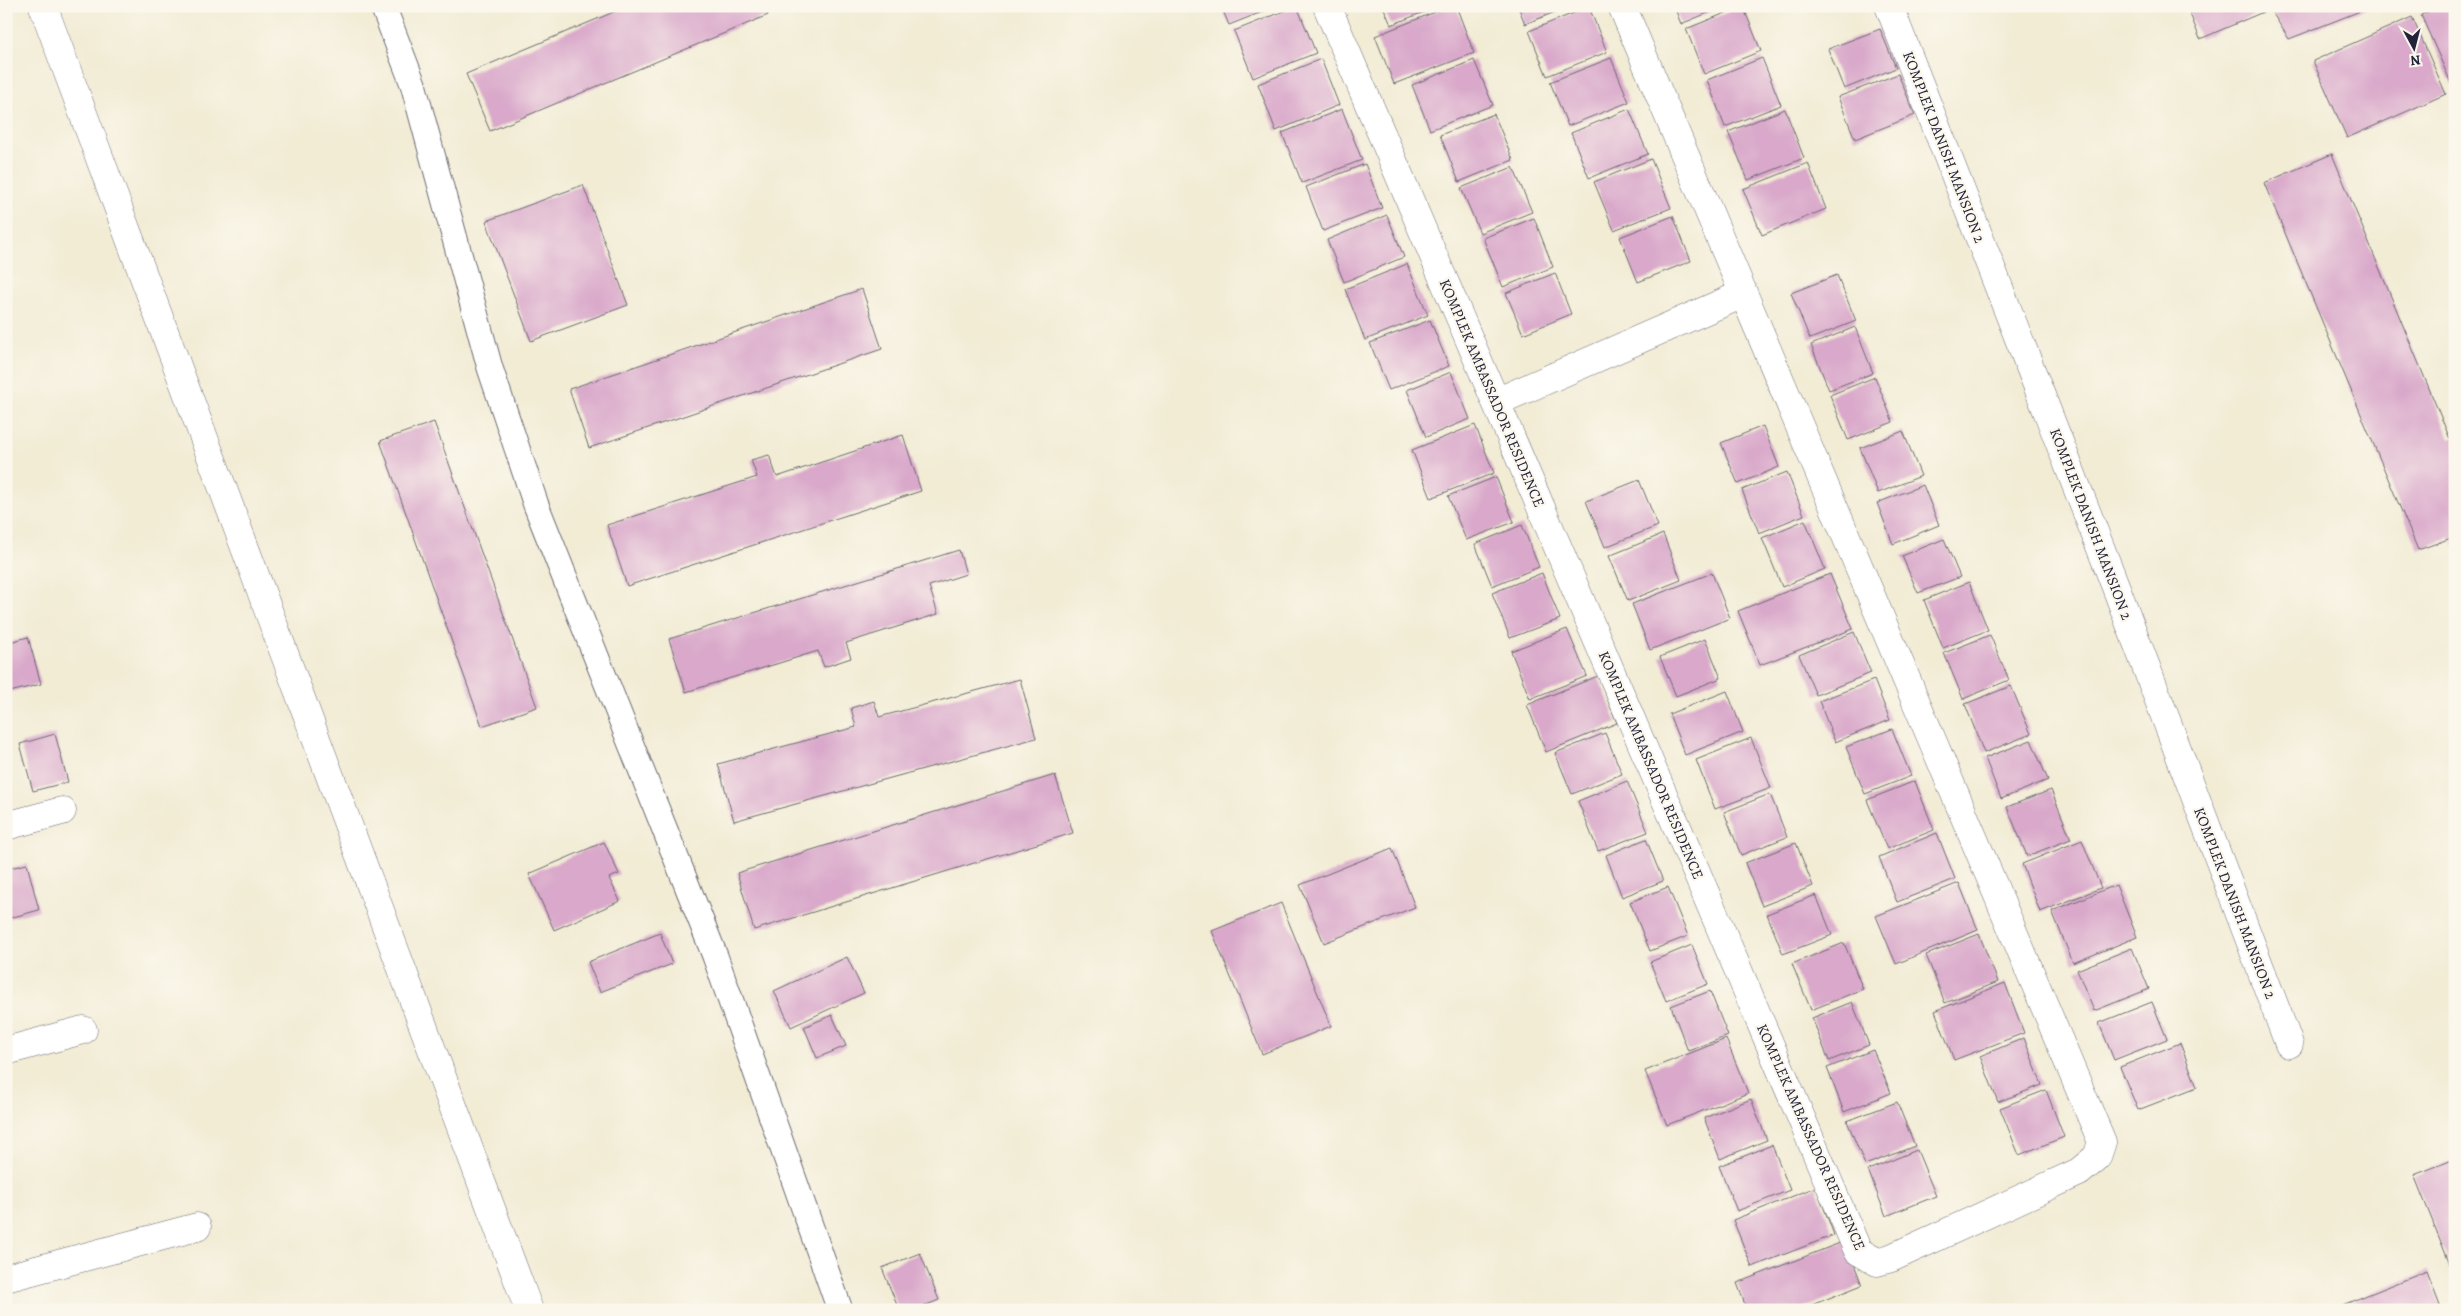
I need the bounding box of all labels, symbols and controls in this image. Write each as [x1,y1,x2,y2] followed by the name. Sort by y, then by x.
[2388,22,2438,72] north arrow
[1898,48,1990,246] street label: KOMPLEK DANISH MANSION 2
[2409,50,2422,70] text: N
[1435,276,1549,510] street label: KOMPLEK AMBASSADOR RESIDENCE
[2045,425,2137,623] street label: KOMPLEK DANISH MANSION 2
[1594,648,1708,882] street label: KOMPLEK AMBASSADOR RESIDENCE
[2189,804,2281,1002] street label: KOMPLEK DANISH MANSION 2
[1752,1021,1870,1253] street label: KOMPLEK AMBASSADOR RESIDENCE

